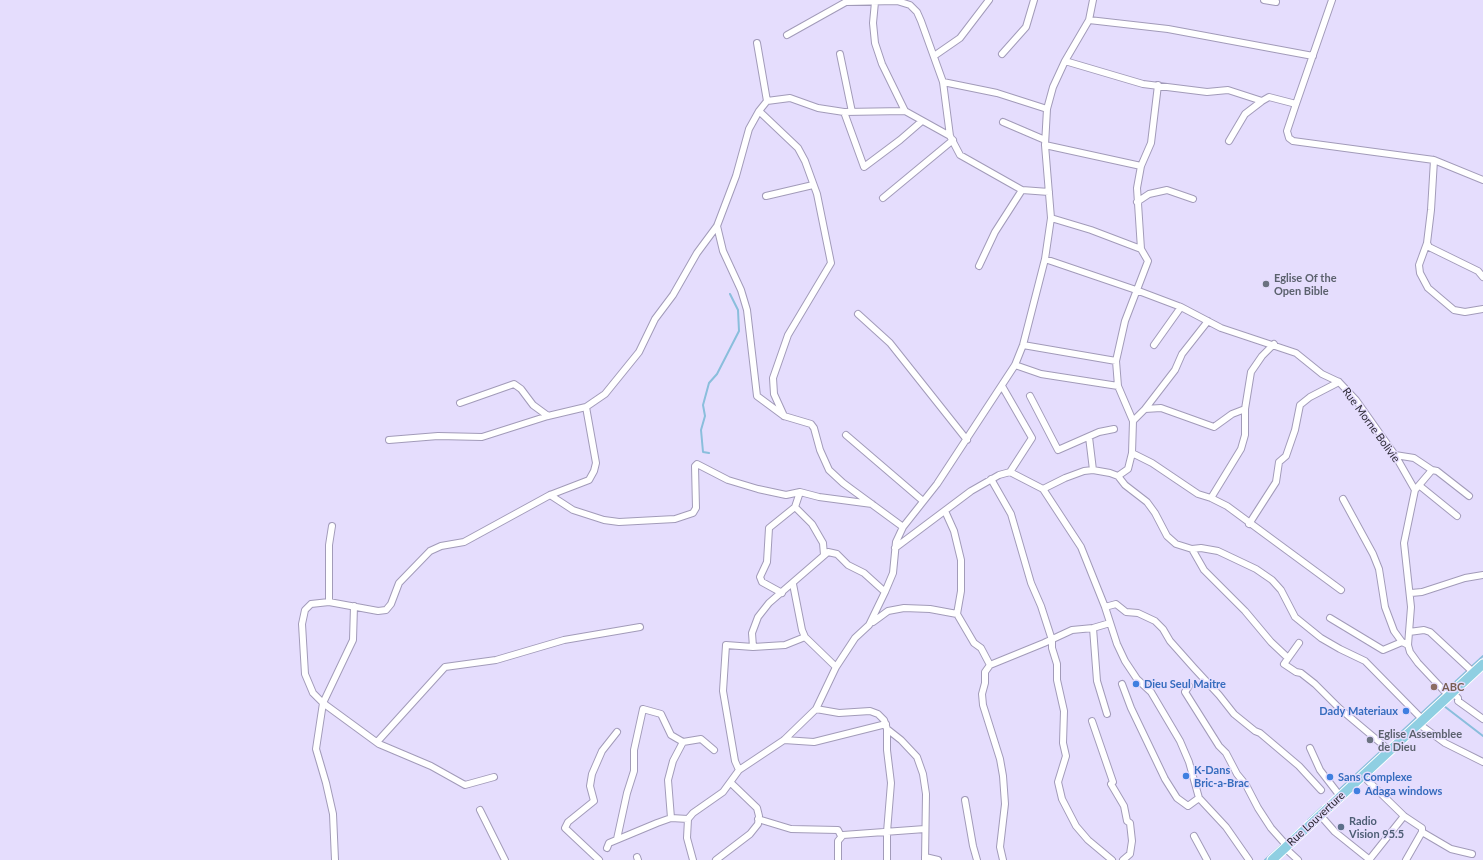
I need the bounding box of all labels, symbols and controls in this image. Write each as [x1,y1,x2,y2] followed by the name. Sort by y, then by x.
[1274,271,1337,297] place label: Eglise Of the Open Bible
[1261,279,1271,289] marker: Eglise Of the Open Bible
[1339,385,1403,465] street label: Rue Morne Bolivie
[1144,677,1226,691] place label: Dieu Seul Maitre
[1131,679,1141,689] marker: Dieu Seul Maitre
[1442,680,1464,694] place label: ABC
[1429,682,1439,692] marker: ABC
[1319,704,1398,718] place label: Dady Materiaux
[1401,706,1411,716] marker: Dady Materiaux
[1378,727,1462,753] place label: Eglise Assemblee de Dieu
[1365,735,1375,745] marker: Eglise Assemblee de Dieu
[1194,763,1249,789] place label: K-Dans Bric-a-Brac
[1338,770,1412,784] place label: Sans Complexe
[1181,771,1191,781] marker: K-Dans Bric-a-Brac
[1325,772,1335,782] marker: Sans Complexe
[1365,784,1442,798] place label: Adaga windows
[1352,786,1362,796] marker: Adaga windows
[1284,789,1348,849] street label: Rue Louverture
[1349,814,1404,840] place label: Radio Vision 95.5
[1336,822,1346,832] marker: Radio Vision 95.5

